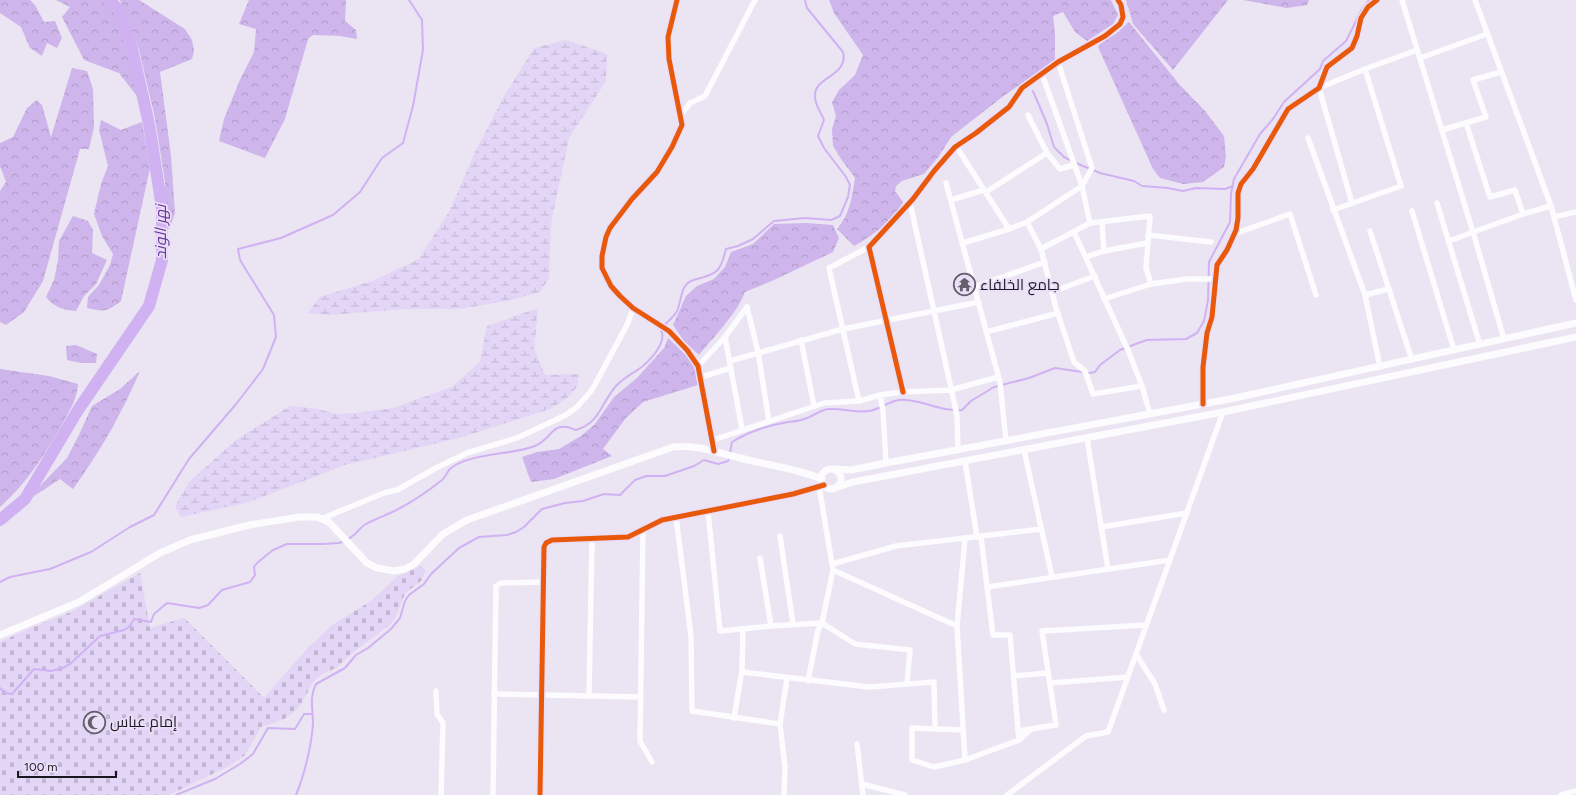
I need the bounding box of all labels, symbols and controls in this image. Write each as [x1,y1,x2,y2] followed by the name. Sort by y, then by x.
[151,203,170,259] water label: نهر الوند
[951,272,977,298] temple icon: جامع الخلفاء
[980,276,1060,296] place label: جامع الخلفاء
[82,709,108,735] mosque icon: إمام عباس
[110,713,177,732] place label: إمام عباس
[18,753,116,779] scale bar
[24,760,58,774] text: 100 m

